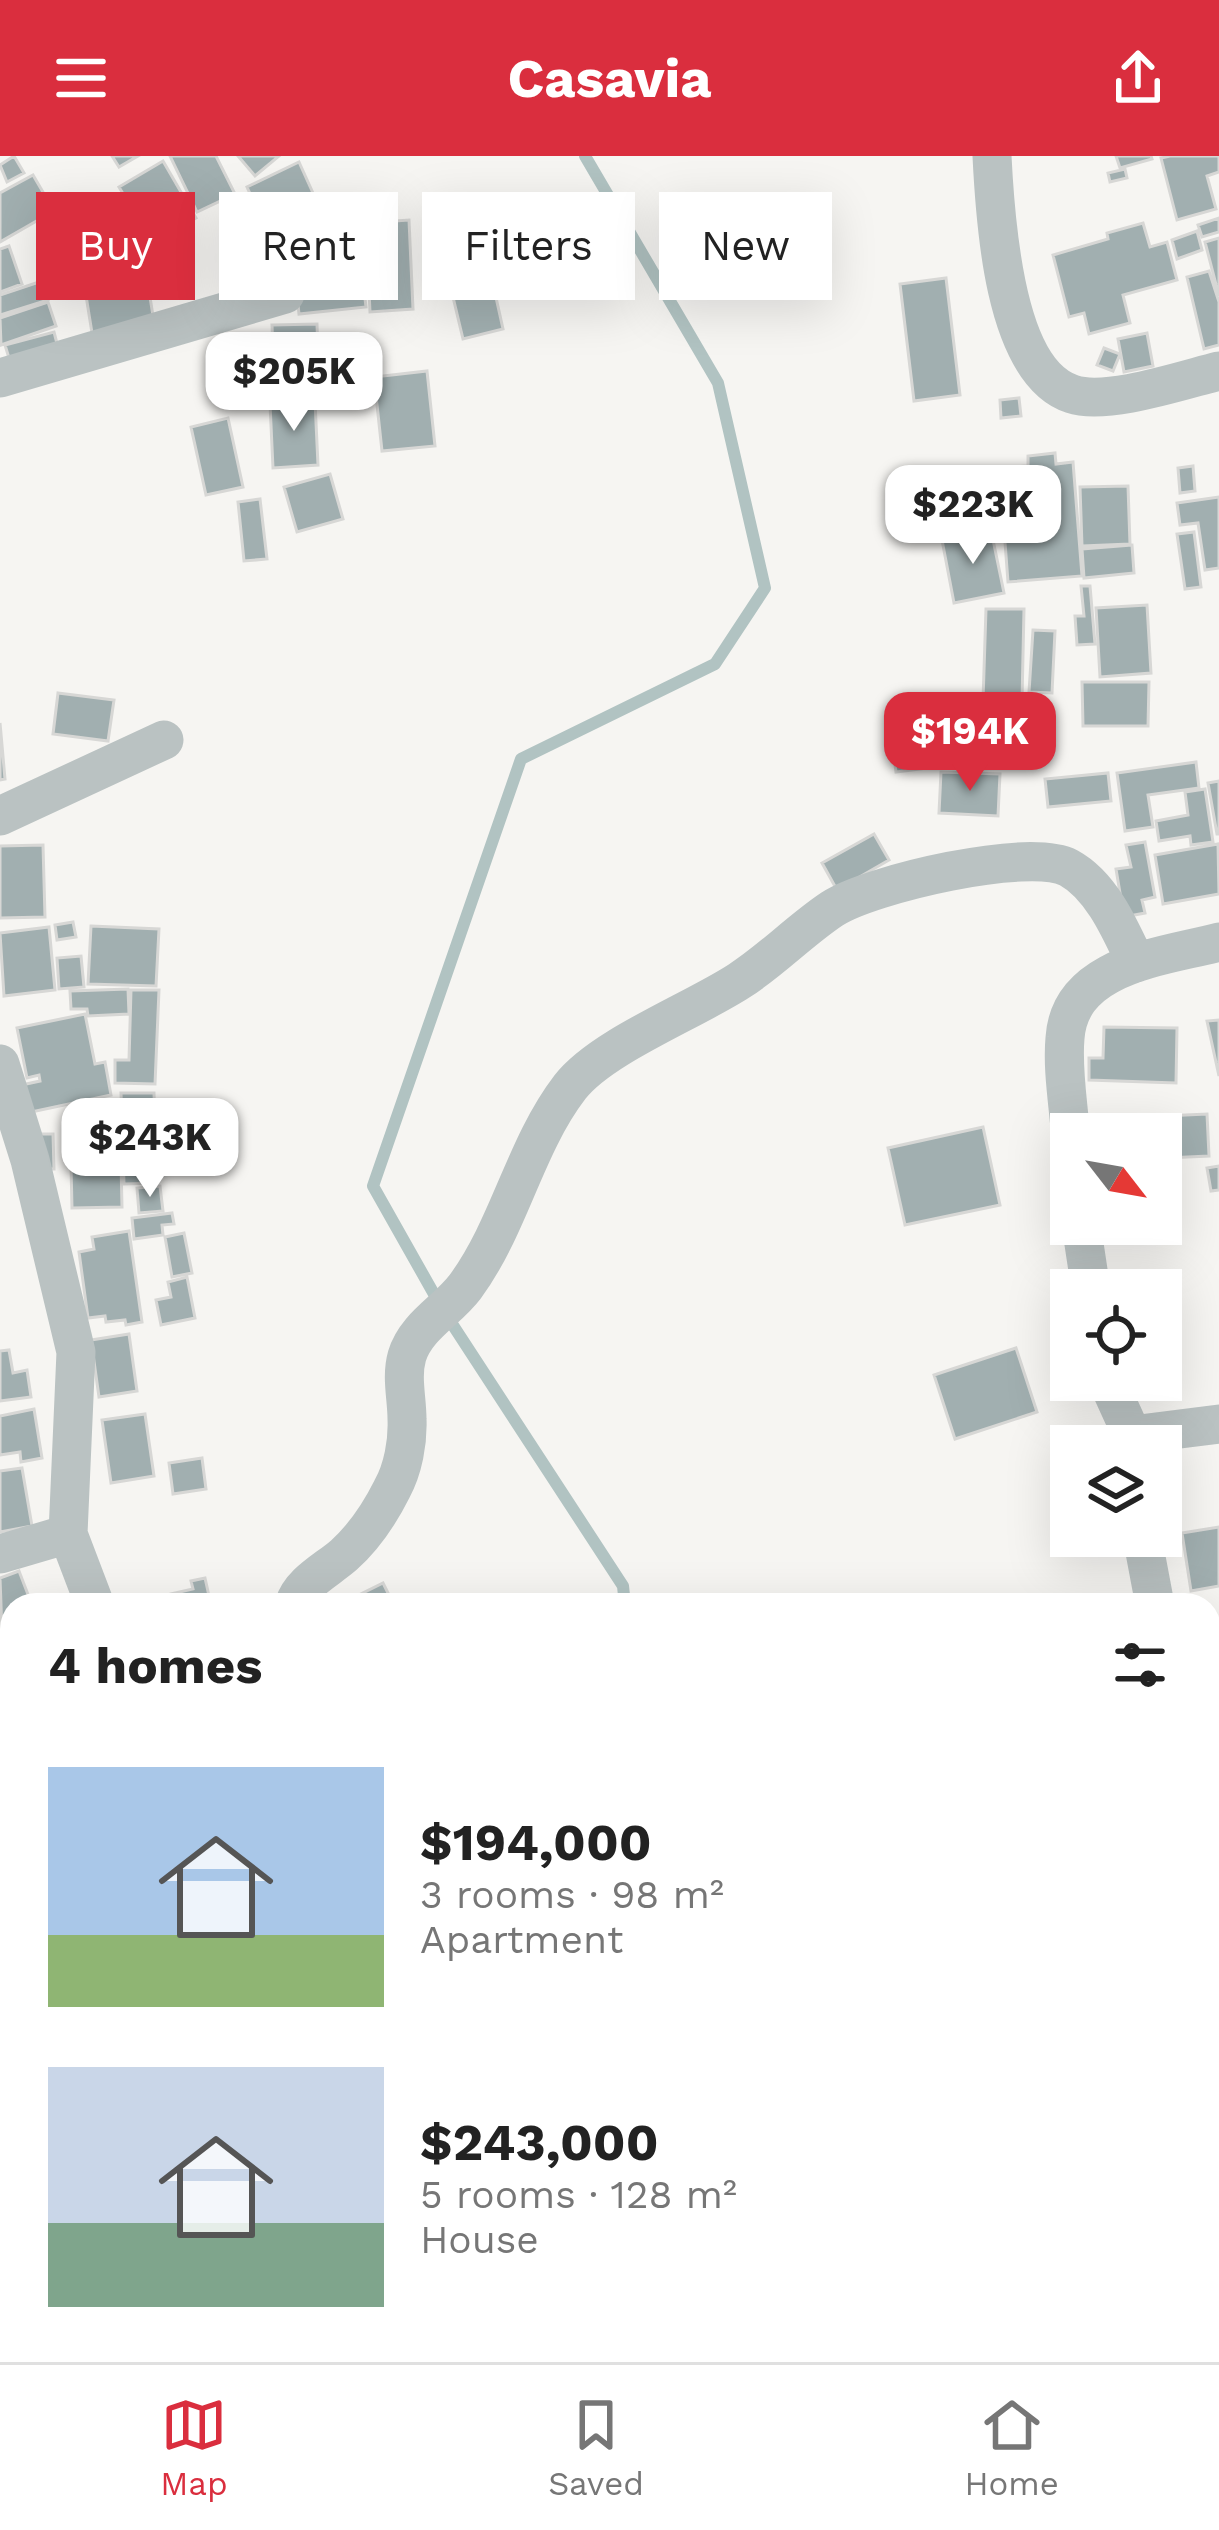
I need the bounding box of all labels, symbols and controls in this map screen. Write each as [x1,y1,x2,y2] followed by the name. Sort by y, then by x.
[48,45,114,111] icon: menu
[1105,45,1171,111] icon: share
[507,47,712,110] text: Casavia
[36,192,195,300] chip: Buy
[219,192,398,300] chip: Rent
[422,192,635,300] chip: Filters
[659,192,832,300] chip: New
[210,332,378,434] pin: $205K
[233,348,355,393] text: $205K
[889,465,1057,567] pin: $223K
[912,481,1034,526] text: $223K
[886,692,1054,794] pin: $194K
[911,708,1029,753] text: $194K
[66,1098,234,1200] pin: $243K
[1050,1113,1182,1245] north arrow
[1050,1113,1182,1557] map controls
[88,1114,212,1159] text: $243K
[1050,1269,1182,1401] button: locate
[1050,1425,1182,1557] button: layers
[1107,1632,1173,1698] icon: filters
[48,1636,262,1695] text: 4 homes
[420,1813,652,1872] text: $194,000
[144,1815,288,1959] icon: home
[420,1872,724,1917] text: 3 rooms · 98 m²
[420,1917,623,1962] text: Apartment
[420,2113,659,2172] text: $243,000
[144,2115,288,2259] icon: home
[420,2172,737,2217] text: 5 rooms · 128 m²
[420,2217,539,2262] text: House
[160,2392,228,2503] tab: Map
[548,2392,644,2503] tab: Saved
[964,2392,1059,2503] tab: Home

